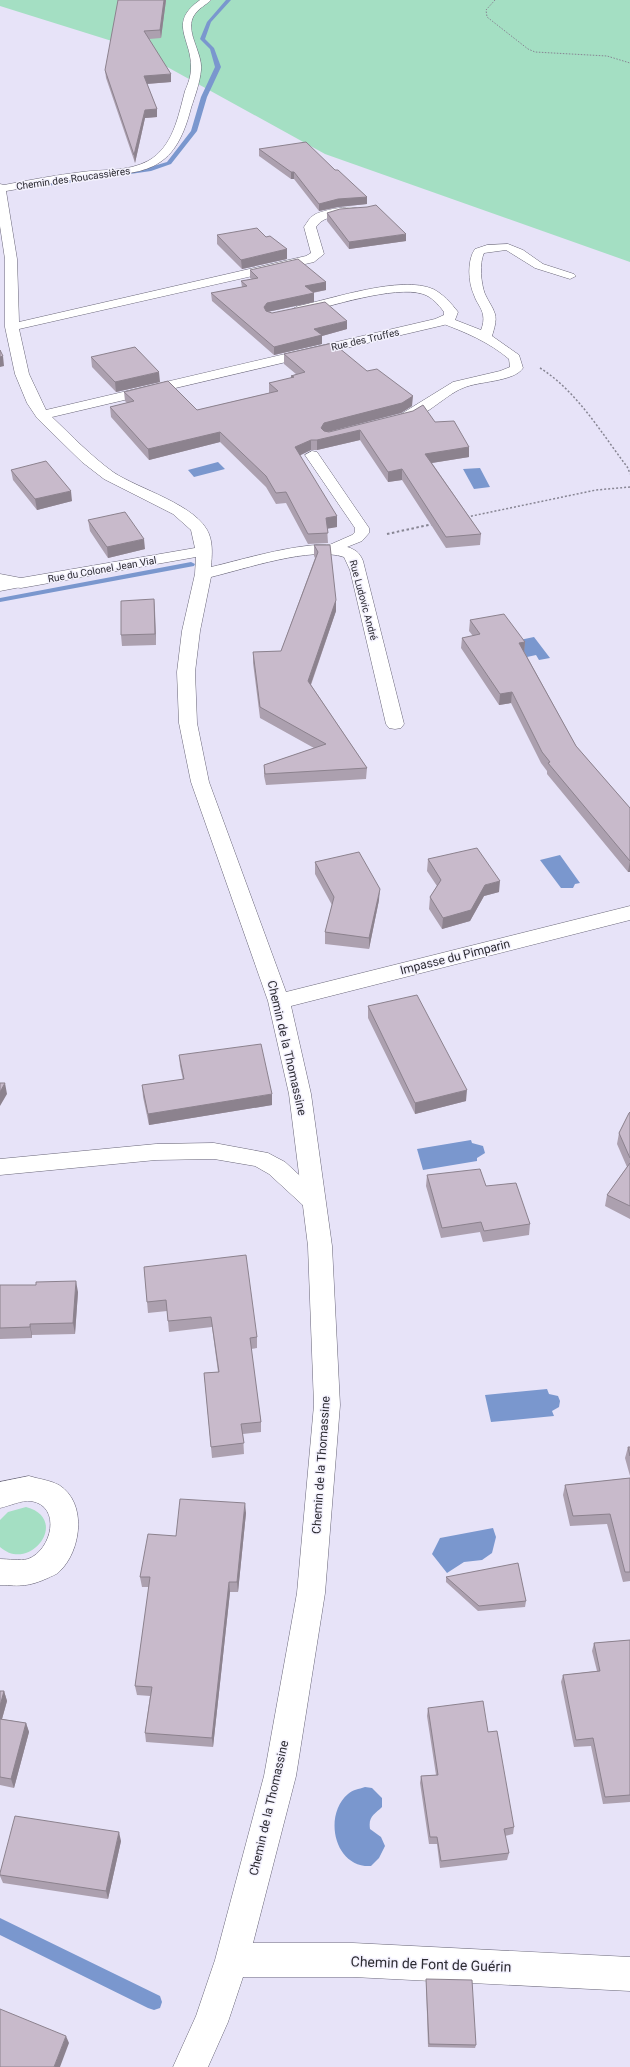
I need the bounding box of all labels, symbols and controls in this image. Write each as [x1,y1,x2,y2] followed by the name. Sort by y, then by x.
[15,165,131,192] street label: Chemin des Roucassières
[330,326,400,353] street label: Rue des Truffes
[47,555,157,584] street label: Rue du Colonel Jean Vial
[348,559,380,641] street label: Rue Ludovic André
[398,937,512,977] street label: Impasse du Pimparin
[265,979,309,1117] street label: Chemin de la Thomassine
[309,1396,333,1534] street label: Chemin de la Thomassine
[247,1739,291,1877] street label: Chemin de la Thomassine
[350,1953,512,1975] street label: Chemin de Font de Guérin

